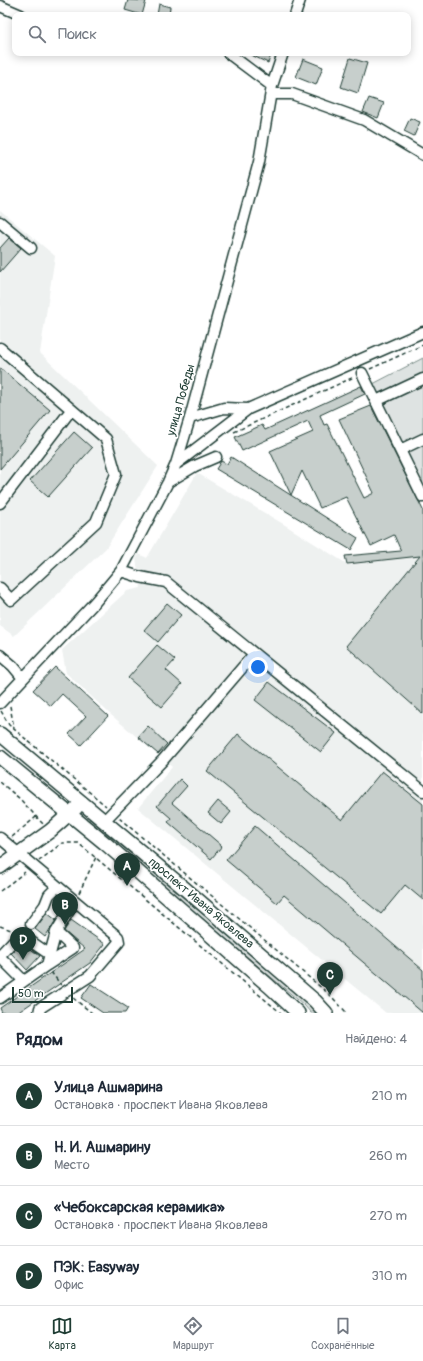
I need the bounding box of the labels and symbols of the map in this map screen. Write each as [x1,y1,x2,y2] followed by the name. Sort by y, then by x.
[163,362,198,439] street label: улица Победы
[248,657,268,677] your location
[114,853,140,886] pin: A
[145,854,257,952] street label: проспект Ивана Яковлева
[52,892,78,925] pin: B
[10,927,36,960] pin: D
[317,962,343,995] pin: C
[12,985,73,1004] scale bar

